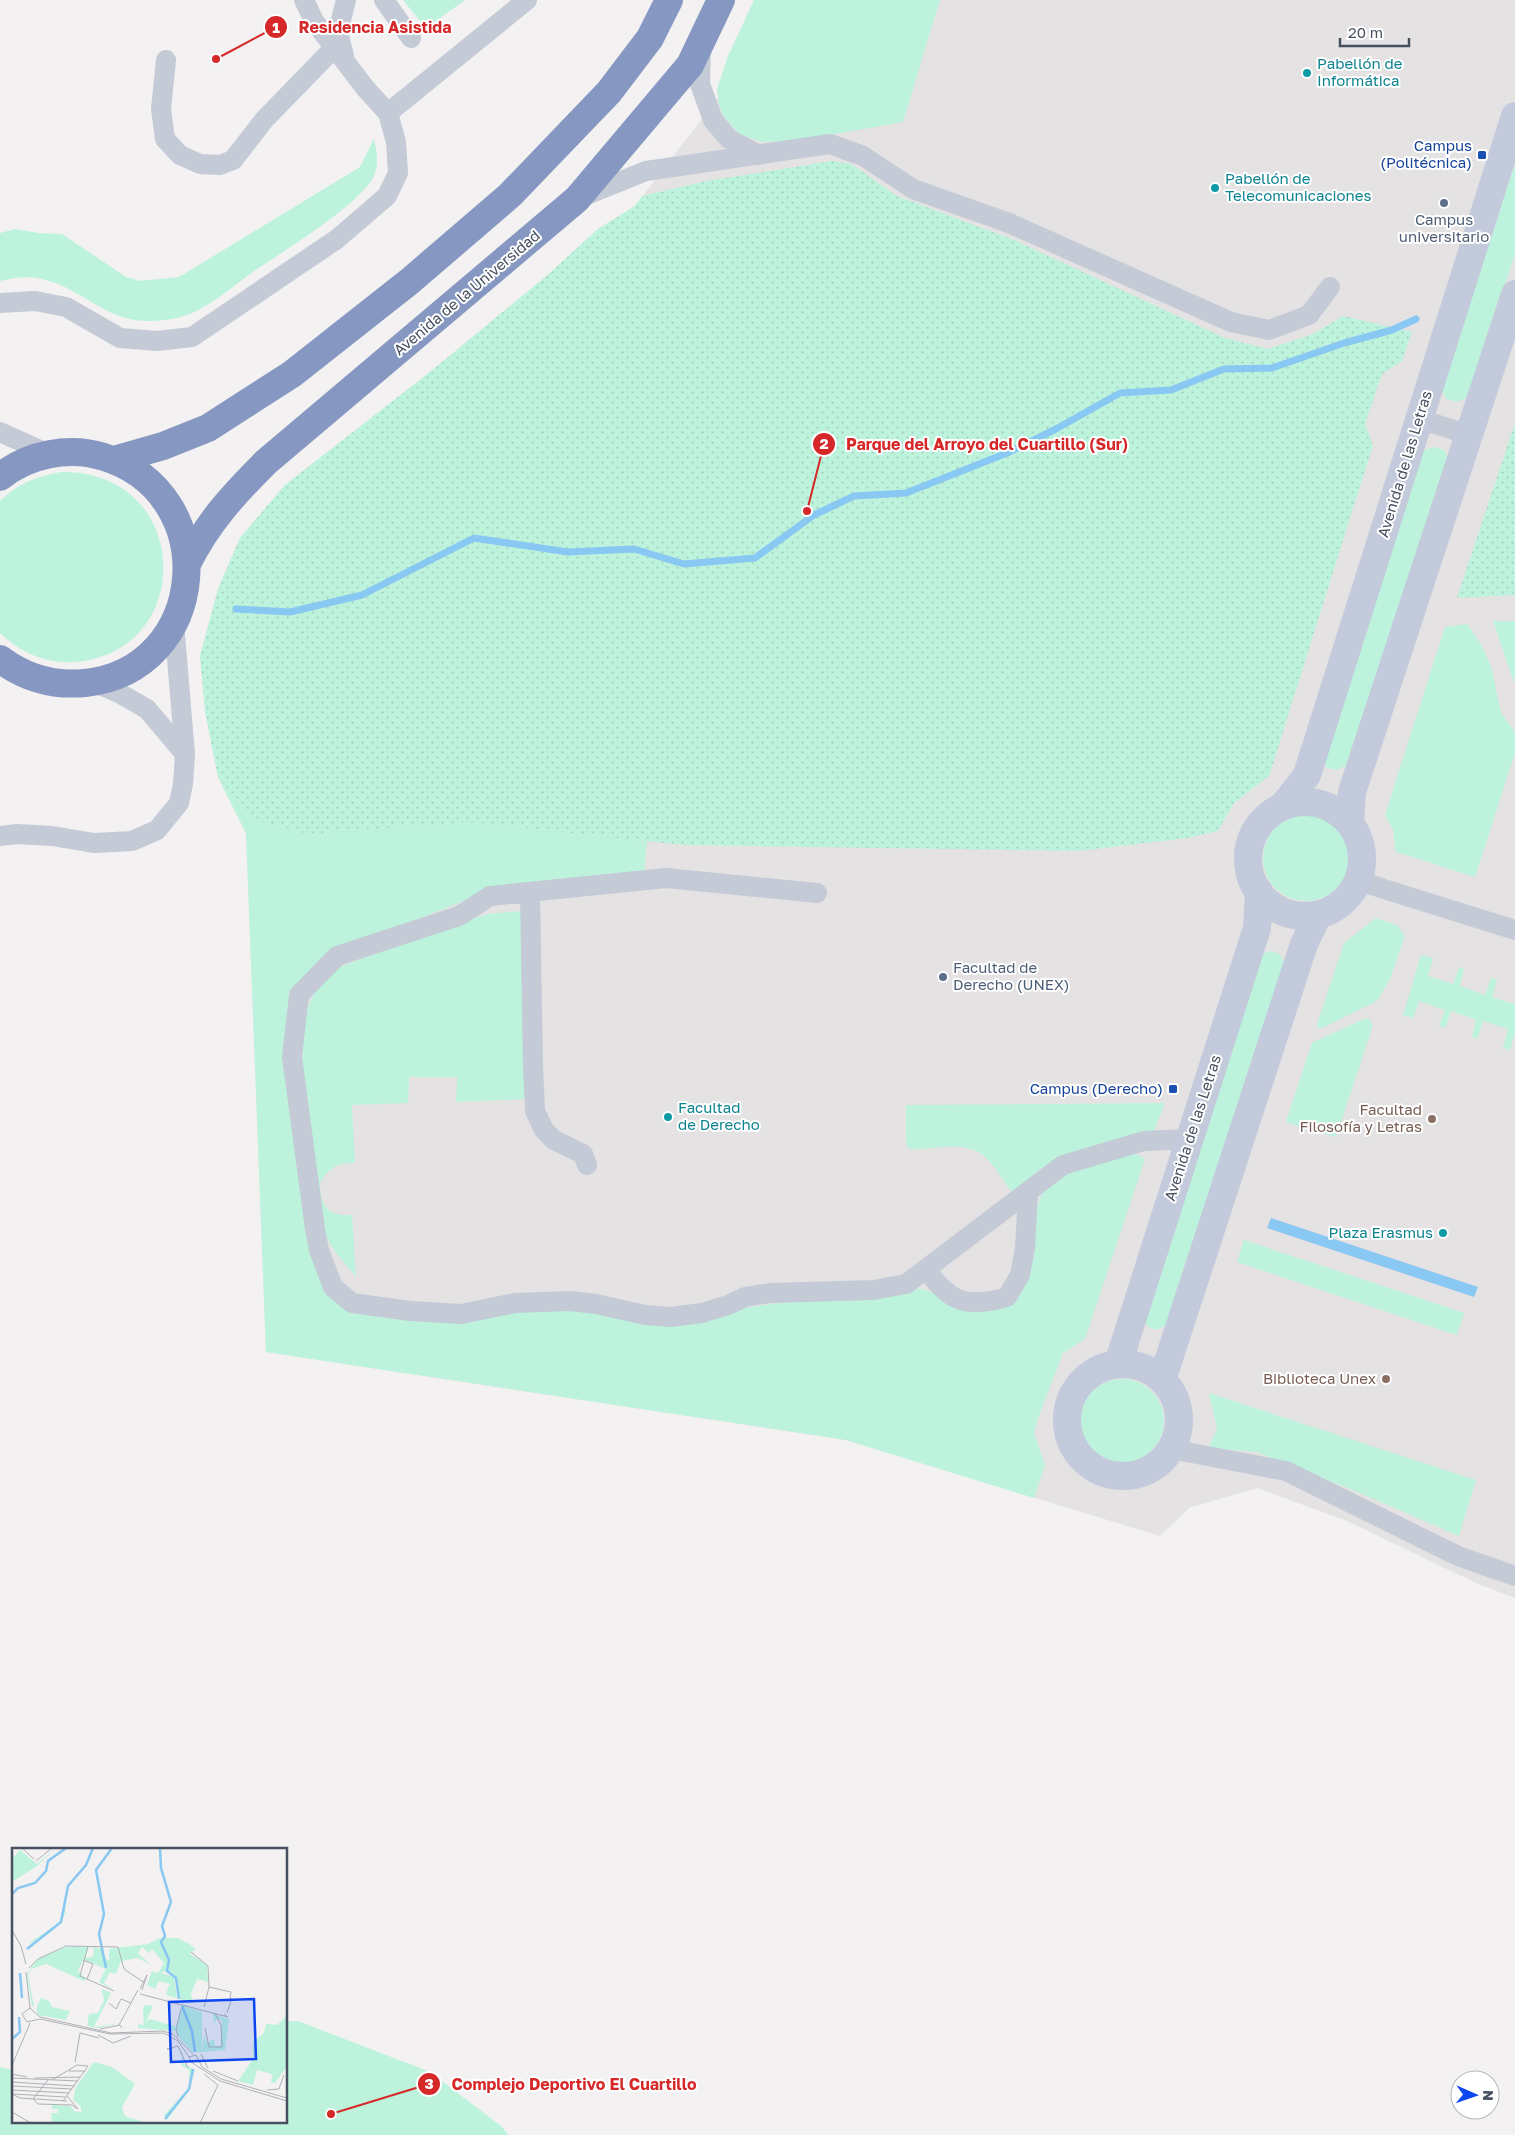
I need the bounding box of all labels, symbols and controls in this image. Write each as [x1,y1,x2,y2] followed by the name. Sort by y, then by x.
[264,12,462,43] callout: Residencia Asistida
[1340,15,1409,47] scale bar
[299,17,451,37] text: Residencia Asistida
[272,18,280,36] text: 1
[1348,23,1383,41] text: 20 m
[1317,54,1403,89] place label: Pabellón de Informática
[1301,67,1313,79] marker: Pabellón de Informática
[1380,136,1472,171] place label: Campus (Politécnica)
[1476,149,1488,161] marker: Campus (Politécnica)
[1225,169,1372,204] place label: Pabellón de Telecomunicaciones
[1209,182,1221,194] marker: Pabellón de Telecomunicaciones
[1438,197,1450,209] marker: Campus universitario
[1399,210,1489,245] place label: Campus universitario
[390,226,543,359] street label: Avenida de la Universidad
[1373,388,1435,539] street label: Avenida de las Letras
[811,429,1138,460] callout: Parque del Arroyo del Cuartillo (Sur)
[819,434,829,452] text: 2
[846,434,1128,454] text: Parque del Arroyo del Cuartillo (Sur)
[953,958,1070,993] place label: Facultad de Derecho (UNEX)
[937,971,949,983] marker: Facultad de Derecho (UNEX)
[1160,1052,1224,1203] street label: Avenida de las Letras
[1030,1079,1163,1097] place label: Campus (Derecho)
[1167,1083,1179,1095] marker: Campus (Derecho)
[678,1098,760,1133] place label: Facultad de Derecho
[1300,1100,1422,1135] place label: Facultad Filosofía y Letras
[662,1111,674,1123] marker: Facultad de Derecho
[1426,1113,1438,1125] marker: Facultad Filosofía y Letras
[1328,1223,1433,1241] place label: Plaza Erasmus
[1437,1227,1449,1239] marker: Plaza Erasmus
[1263,1369,1376,1387] place label: Biblioteca Unex
[1380,1373,1392,1385] marker: Biblioteca Unex
[12,1848,288,2122] inset map
[417,2068,707,2099] callout: Complejo Deportivo El Cuartillo
[1450,2070,1500,2120] north arrow
[424,2074,434,2092] text: 3
[451,2074,697,2094] text: Complejo Deportivo El Cuartillo
[1480,2090,1497,2101] text: N

